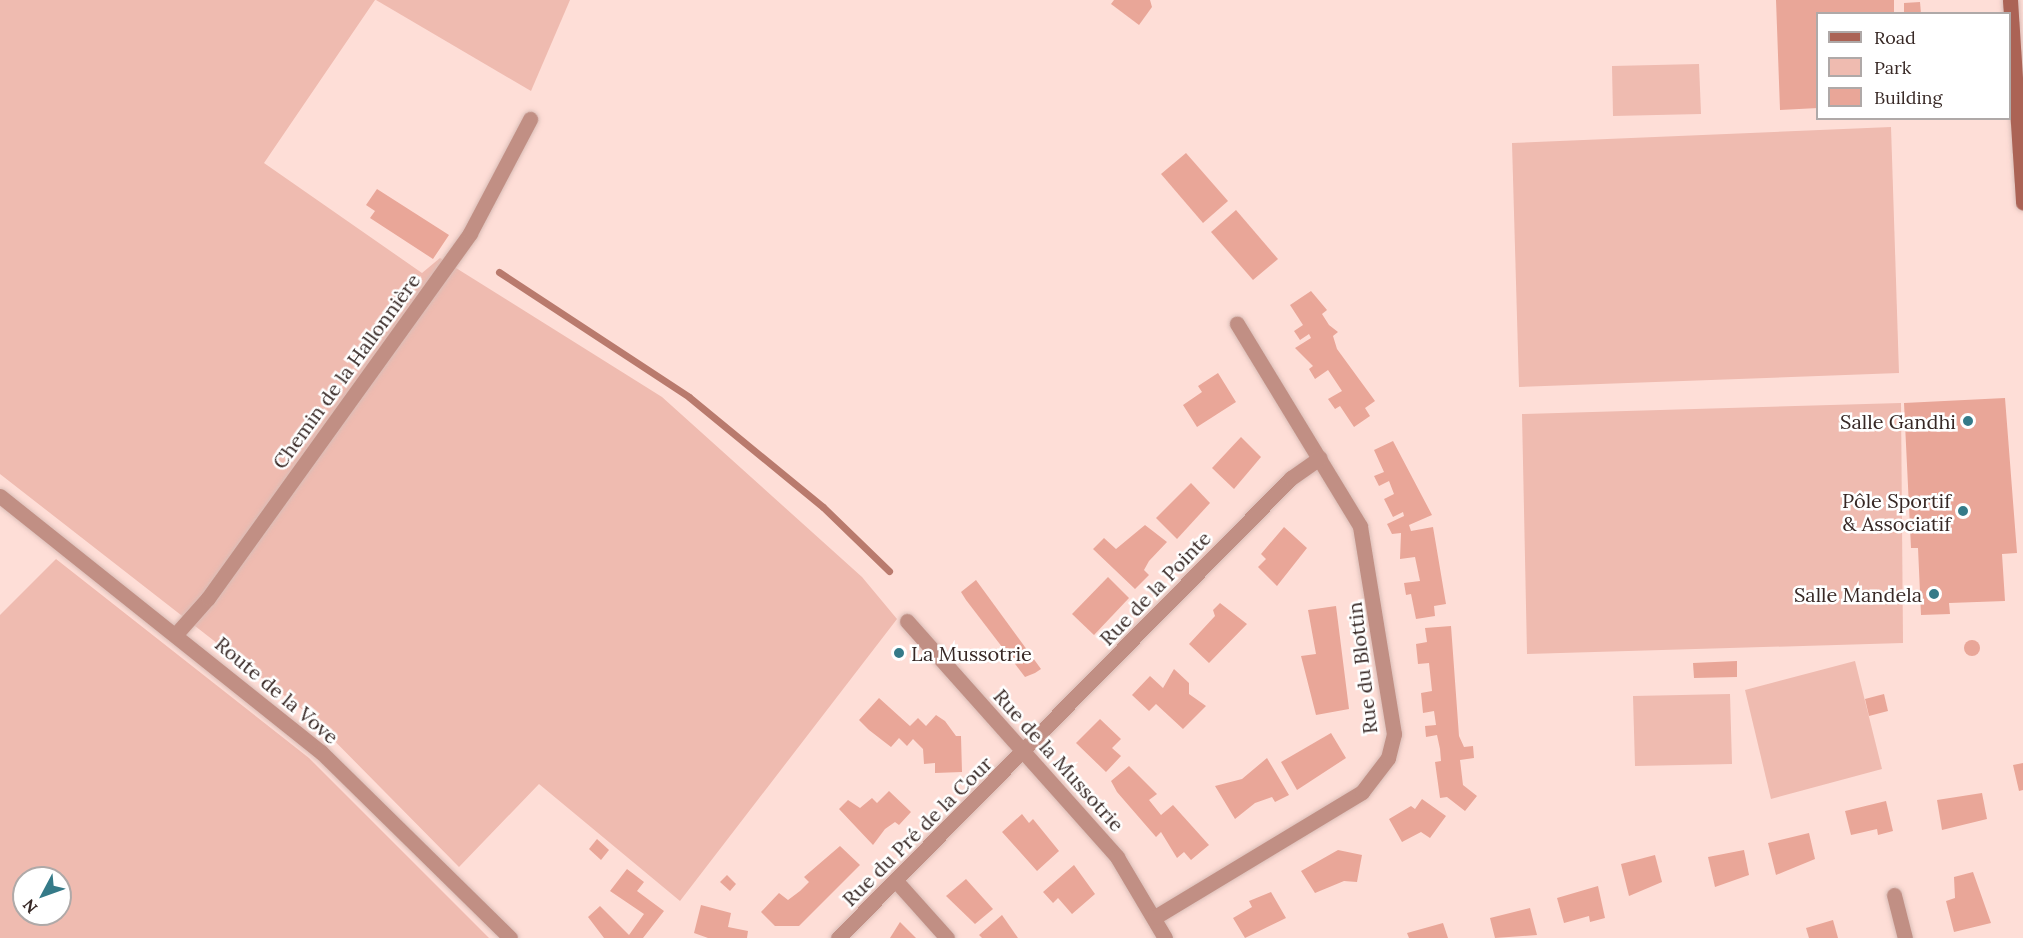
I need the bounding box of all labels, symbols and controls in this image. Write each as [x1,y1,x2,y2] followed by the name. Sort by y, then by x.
[1816,12,2011,120] legend
[1874,26,1916,49] text: Road
[1874,56,1911,79] text: Park
[1874,86,1942,109] text: Building
[267,269,425,473] street label: Chemin de la Hallonnière
[1840,409,1956,433] place label: Salle Gandhi
[1961,414,1975,428] marker: Salle Gandhi
[1842,488,1951,535] place label: Pôle Sportif & Associatif
[1956,504,1970,518] marker: Pôle Sportif & Associatif
[1094,526,1216,650] street label: Rue de la Pointe
[1794,582,1922,606] place label: Salle Mandela
[1927,587,1941,601] marker: Salle Mandela
[1342,601,1382,735] street label: Rue du Blottin
[210,631,344,749] street label: Route de la Vove
[911,641,1032,665] place label: La Mussotrie
[892,646,906,660] marker: La Mussotrie
[989,684,1129,836] street label: Rue de la Mussotrie
[837,751,997,911] street label: Rue du Pré de la Cour
[12,866,72,926] north arrow
[18,895,42,918] text: N

